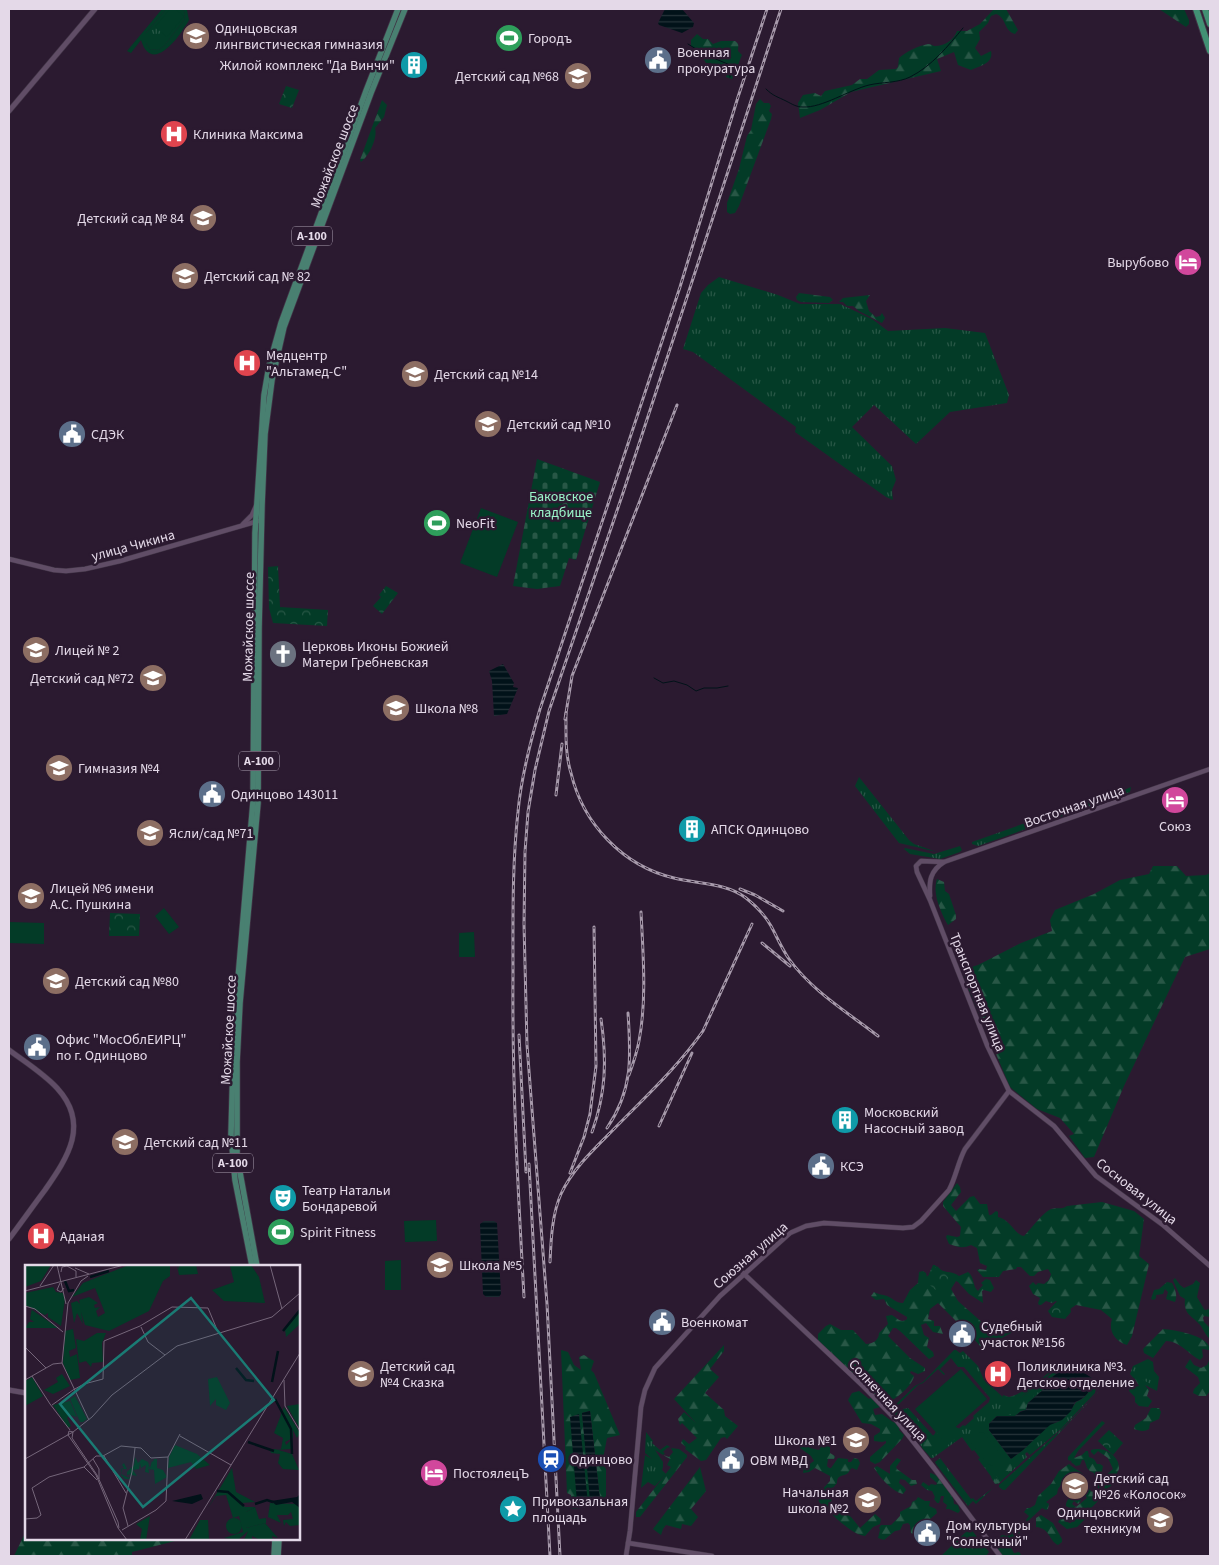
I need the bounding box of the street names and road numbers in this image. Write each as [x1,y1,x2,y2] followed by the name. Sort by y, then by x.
[306,101,364,211] street label: Можайское шоссе
[292,227,332,246] road number: А-100
[89,525,177,567] street label: улица Чикина
[238,572,260,682] street label: Можайское шоссе
[239,751,279,770] road number: А-100
[1022,780,1127,833] street label: Восточная улица
[944,930,1010,1055] street label: Транспортная улица
[216,975,242,1085] street label: Можайское шоссе
[213,1154,253,1172] road number: А-100
[1091,1154,1181,1230] street label: Сосновая улица
[709,1217,793,1294] street label: Союзная улица
[844,1355,931,1446] street label: Солнечная улица

